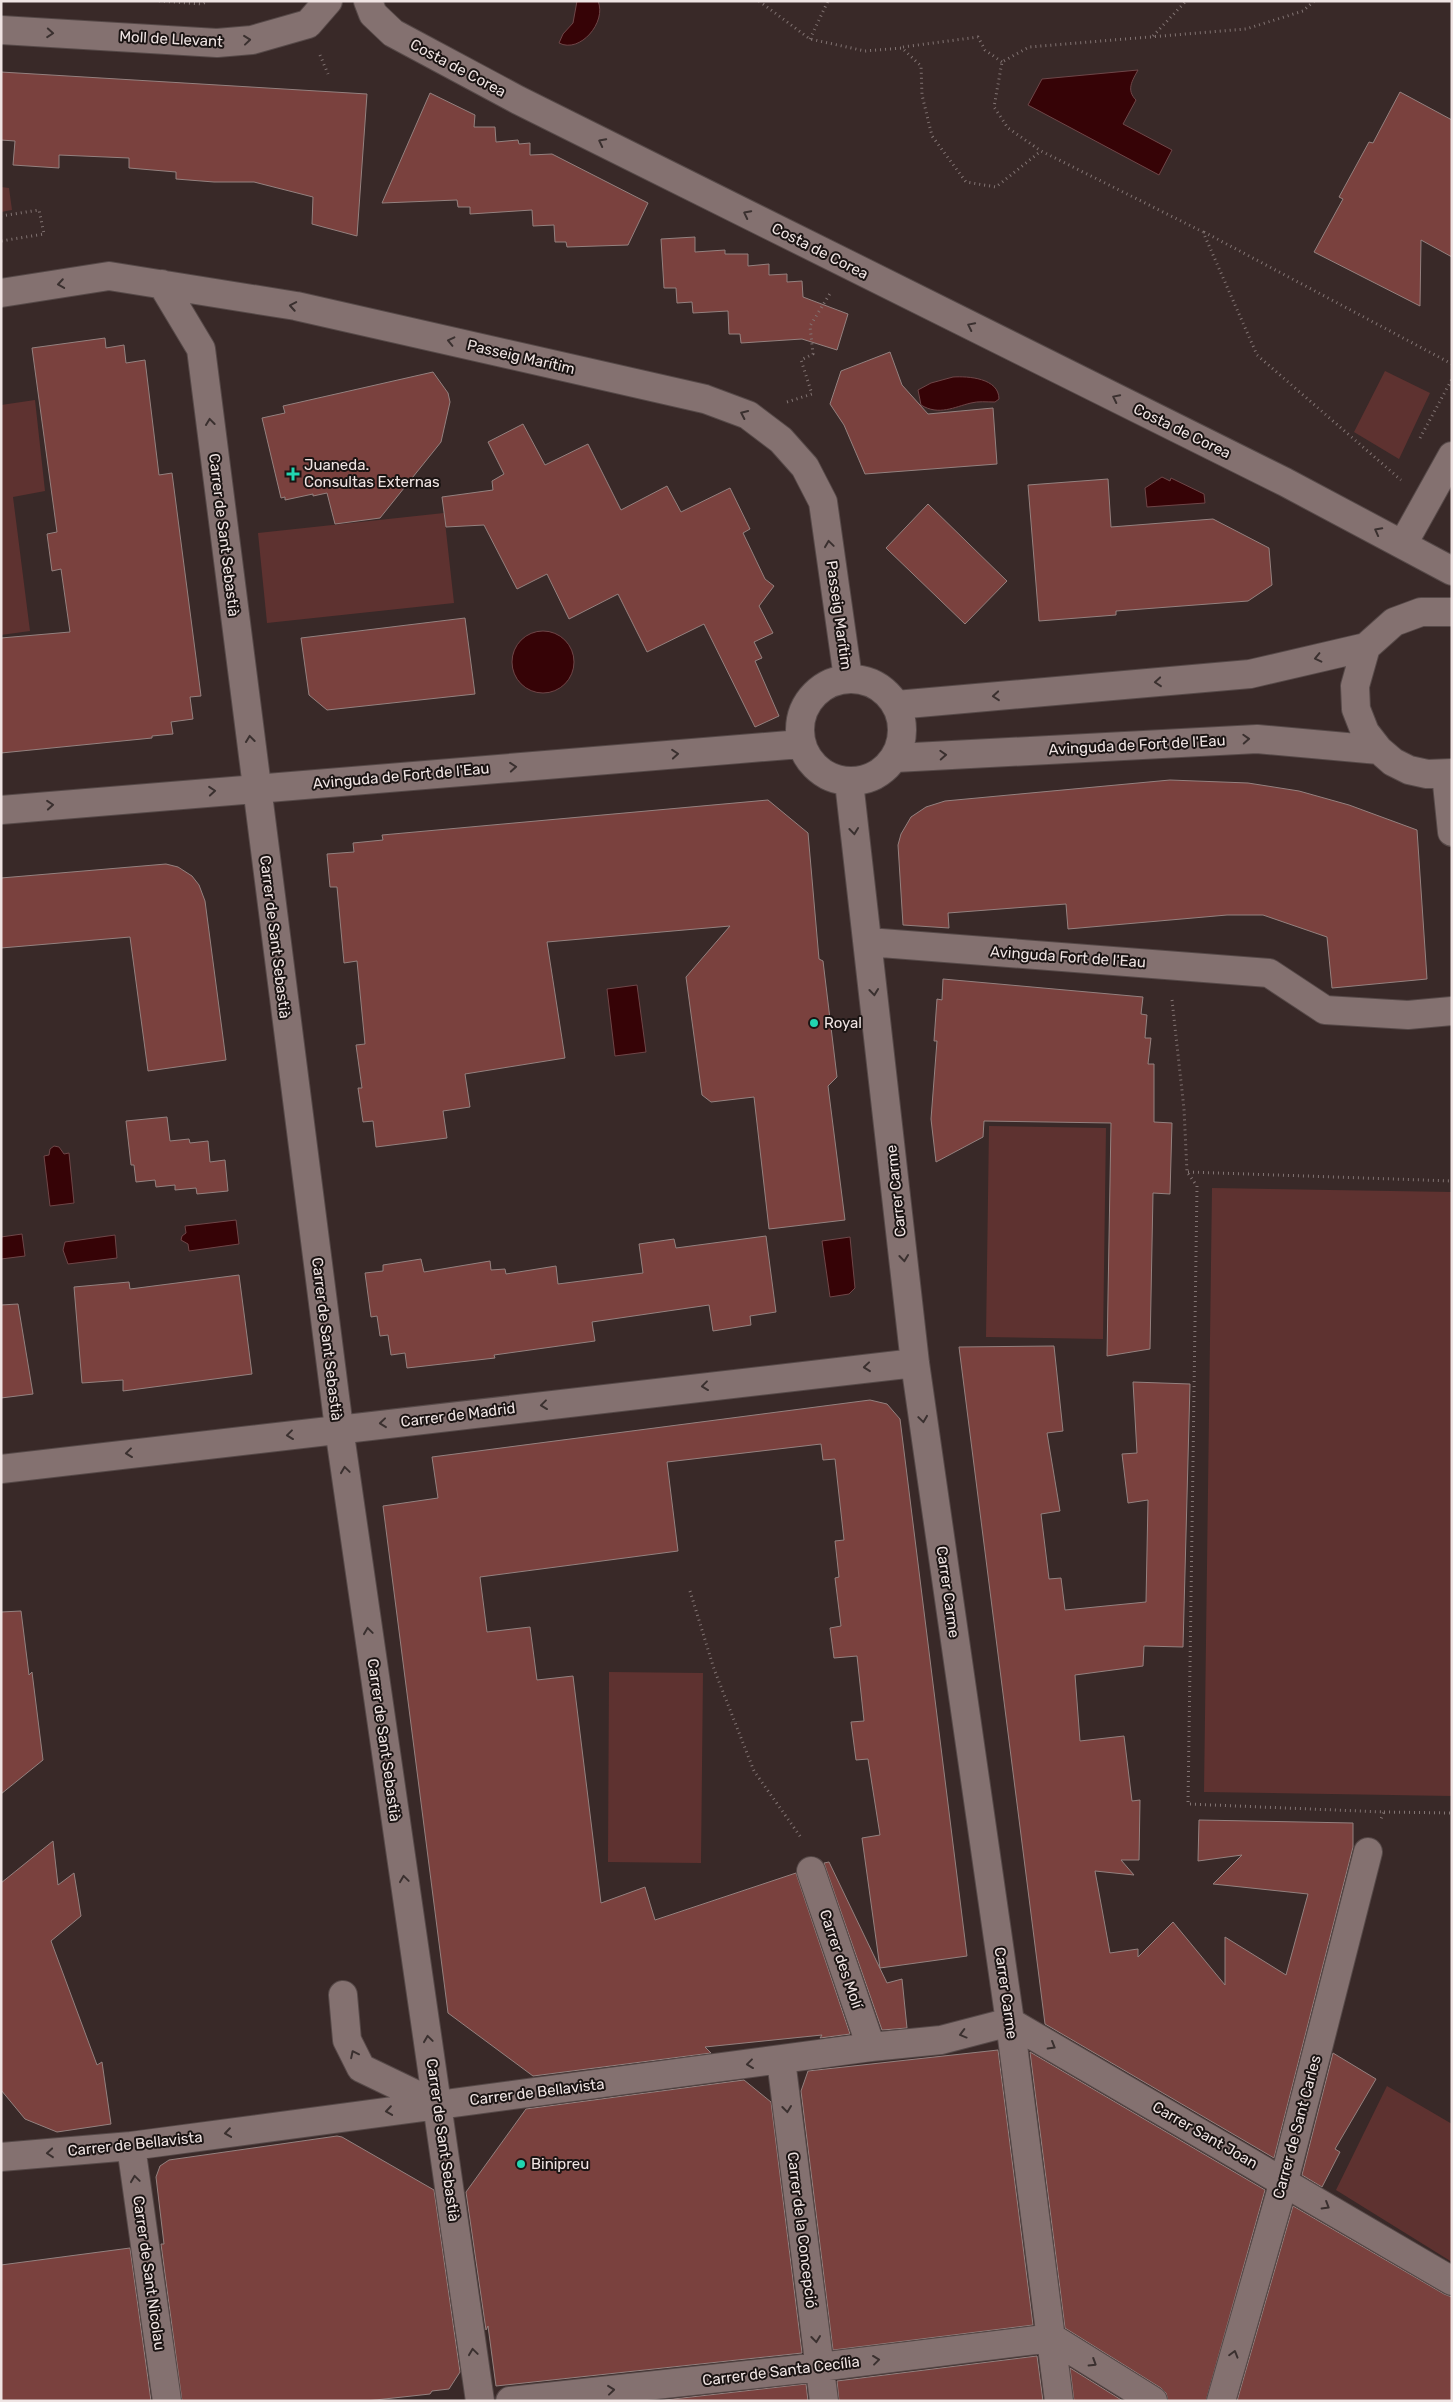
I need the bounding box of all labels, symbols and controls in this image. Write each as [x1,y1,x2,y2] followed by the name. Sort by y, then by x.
[46,27,54,38] one-way arrow
[119,27,223,51] street label: Moll de Llevant
[243,35,251,46] one-way arrow
[407,35,509,101] street label: Costa de Corea
[598,138,607,148] one-way arrow
[743,210,752,220] one-way arrow
[769,219,871,283] street label: Costa de Corea
[56,278,65,288] one-way arrow
[288,301,297,311] one-way arrow
[967,322,976,332] one-way arrow
[447,336,456,347] one-way arrow
[465,336,577,378] street label: Passeig Marítim
[1113,394,1122,404] one-way arrow
[1130,400,1234,462] street label: Costa de Corea
[740,410,749,421] one-way arrow
[205,417,216,425] one-way arrow
[205,452,243,618] street label: Carrer de Sant Sebastià
[304,456,440,491] place label: Juaneda. Consultas Externas
[286,467,300,481] marker: Juaneda. Consultas Externas
[1374,527,1383,537] one-way arrow
[824,539,835,547] one-way arrow
[822,559,856,671] street label: Passeig Marítim
[1314,652,1323,663] one-way arrow
[1154,676,1162,687] one-way arrow
[992,690,1000,701] one-way arrow
[1048,731,1226,759] street label: Avinguda de Fort de l'Eau
[1242,734,1250,745] one-way arrow
[245,735,255,744] one-way arrow
[672,749,680,760] one-way arrow
[940,750,948,761] one-way arrow
[312,759,490,793] street label: Avinguda de Fort de l'Eau
[510,762,518,773] one-way arrow
[208,786,216,797] one-way arrow
[46,800,54,811] one-way arrow
[848,827,859,835] one-way arrow
[256,854,294,1020] street label: Carrer de Sant Sebastià
[989,943,1147,971] street label: Avinguda Fort de l'Eau
[868,988,879,996] one-way arrow
[824,1014,862,1032] place label: Royal
[808,1017,820,1029] marker: Royal
[882,1144,910,1238] street label: Carrer Carme
[898,1254,909,1262] one-way arrow
[308,1256,346,1422] street label: Carrer de Sant Sebastià
[862,1361,870,1372] one-way arrow
[701,1380,709,1391] one-way arrow
[400,1399,516,1431] street label: Carrer de Madrid
[540,1399,548,1410] one-way arrow
[918,1415,928,1423] one-way arrow
[378,1417,386,1428] one-way arrow
[286,1429,294,1440] one-way arrow
[125,1447,133,1458] one-way arrow
[340,1466,350,1475] one-way arrow
[933,1545,963,1639] street label: Carrer Carme
[363,1627,374,1635] one-way arrow
[364,1657,404,1823] street label: Carrer de Sant Sebastià
[400,1874,410,1883] one-way arrow
[816,1907,867,2012] street label: Carrer des Molí
[991,1946,1021,2040] street label: Carrer Carme
[959,2029,968,2039] one-way arrow
[423,2035,434,2043] one-way arrow
[1047,2040,1056,2050] one-way arrow
[350,2050,360,2059] one-way arrow
[1269,2053,1325,2201] street label: Carrer de Sant Carles
[423,2057,463,2223] street label: Carrer de Sant Sebastià
[746,2058,754,2069] one-way arrow
[469,2075,605,2109] street label: Carrer de Bellavista
[1149,2098,1261,2172] street label: Carrer Sant Joan
[781,2105,792,2113] one-way arrow
[385,2106,394,2116] one-way arrow
[224,2127,232,2138] one-way arrow
[67,2128,203,2160] street label: Carrer de Bellavista
[45,2147,53,2158] one-way arrow
[783,2151,821,2309] street label: Carrer de la Concepció
[531,2155,589,2173] place label: Binipreu
[515,2158,527,2170] marker: Binipreu
[131,2175,141,2184] one-way arrow
[129,2195,169,2351] street label: Carrer de Sant Nicolau
[1320,2200,1329,2210] one-way arrow
[810,2335,821,2343] one-way arrow
[468,2348,479,2356] one-way arrow
[1229,2350,1239,2359] one-way arrow
[701,2352,861,2390] street label: Carrer de Santa Cecília
[873,2355,881,2366] one-way arrow
[1088,2357,1097,2367] one-way arrow
[607,2385,615,2396] one-way arrow

